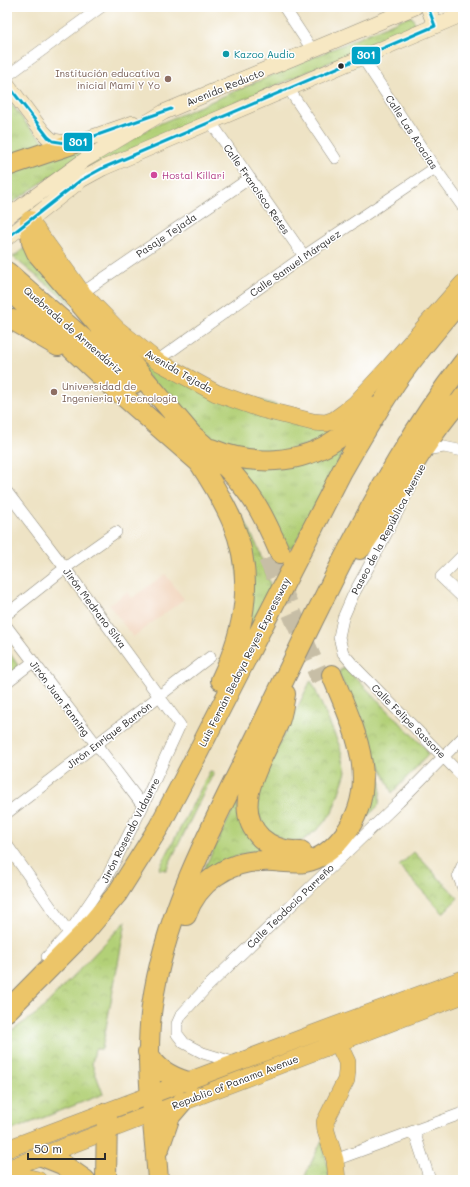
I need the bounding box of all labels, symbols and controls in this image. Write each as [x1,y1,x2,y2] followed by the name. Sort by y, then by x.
[351,46,381,65] line badge: 301
[234,47,295,61] place label: Kazoo Audio
[357,47,375,62] text: 301
[221,49,231,59] marker: Kazoo Audio
[336,61,346,71] unlabelled marker
[184,65,266,109] street label: Avenida Reducto
[55,66,160,92] place label: Institución educativa inicial Mami Y Yo
[163,74,173,84] marker: Institución educativa inicial Mami Y Yo
[383,92,441,172] street label: Calle Las Acacias
[63,132,93,152] line badge: 301
[69,134,87,149] text: 301
[221,141,294,237] street label: Calle Francisco Retes
[162,168,225,182] place label: Hostal Killari
[149,170,159,180] marker: Hostal Killari
[133,210,199,260] street label: Pasaje Tejada
[247,226,344,300] street label: Calle Samuel Márquez
[21,283,126,377] street label: Quebrada de Armendáriz
[143,346,215,396] street label: Avenida Tejada
[62,379,177,405] place label: Universidad de Ingenieria y Tecnologia
[49,387,59,397] marker: Universidad de Ingenieria y Tecnologia
[347,461,429,597] street label: Paseo de la República Avenue
[60,565,130,651] street label: Jirón Medrano Silva
[195,575,293,749] street label: Luis Fernán Bedoya Reyes Expressway
[27,657,93,739] street label: Jirón Juan Fanning
[369,681,449,761] street label: Calle Felipe Sassone
[64,698,154,772] street label: Jirón Enrique Barrón
[97,775,163,885] street label: Jirón Rosendo Vidaurre
[243,861,337,951] street label: Calle Teodocio Parreño
[170,1051,300,1113] street label: Republic of Panama Avenue
[28,1135,105,1161] scale bar
[34,1140,62,1156] text: 50 m

